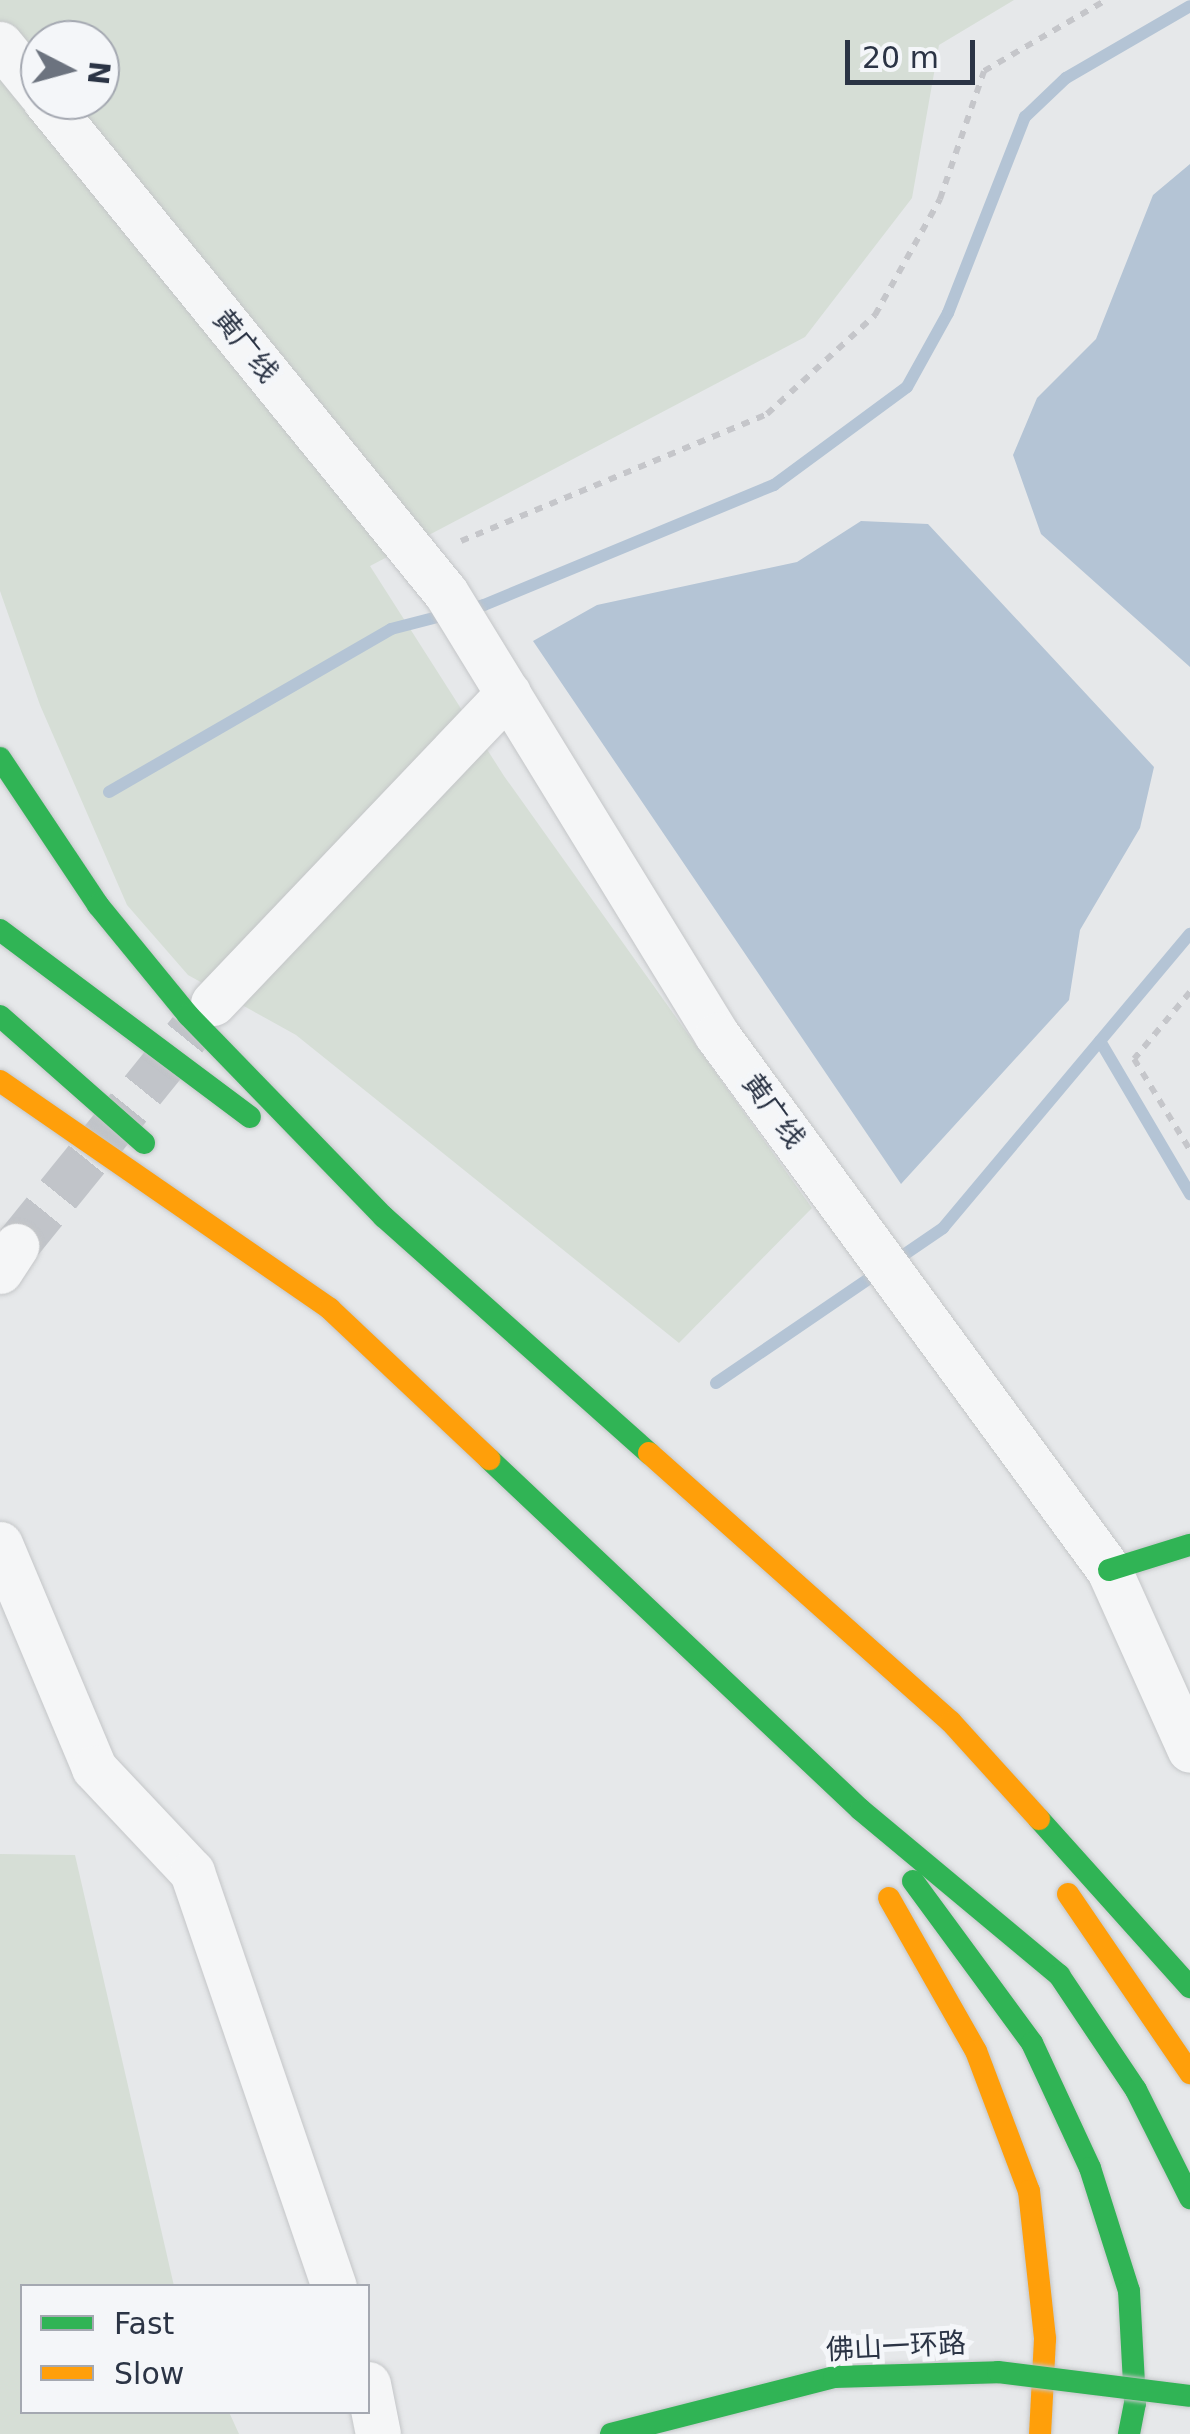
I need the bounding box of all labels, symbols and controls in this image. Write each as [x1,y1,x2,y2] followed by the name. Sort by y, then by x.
[20,20,120,120] north arrow
[850,20,980,82] scale bar
[862,40,939,75] text: 20 m
[81,60,116,86] text: N
[206,303,284,389] street label: 黄广线
[735,1067,811,1155] street label: 黄广线
[20,2284,370,2414] legend
[114,2306,174,2341] text: Fast
[825,2327,967,2367] street label: 佛山一环路
[114,2356,184,2391] text: Slow

